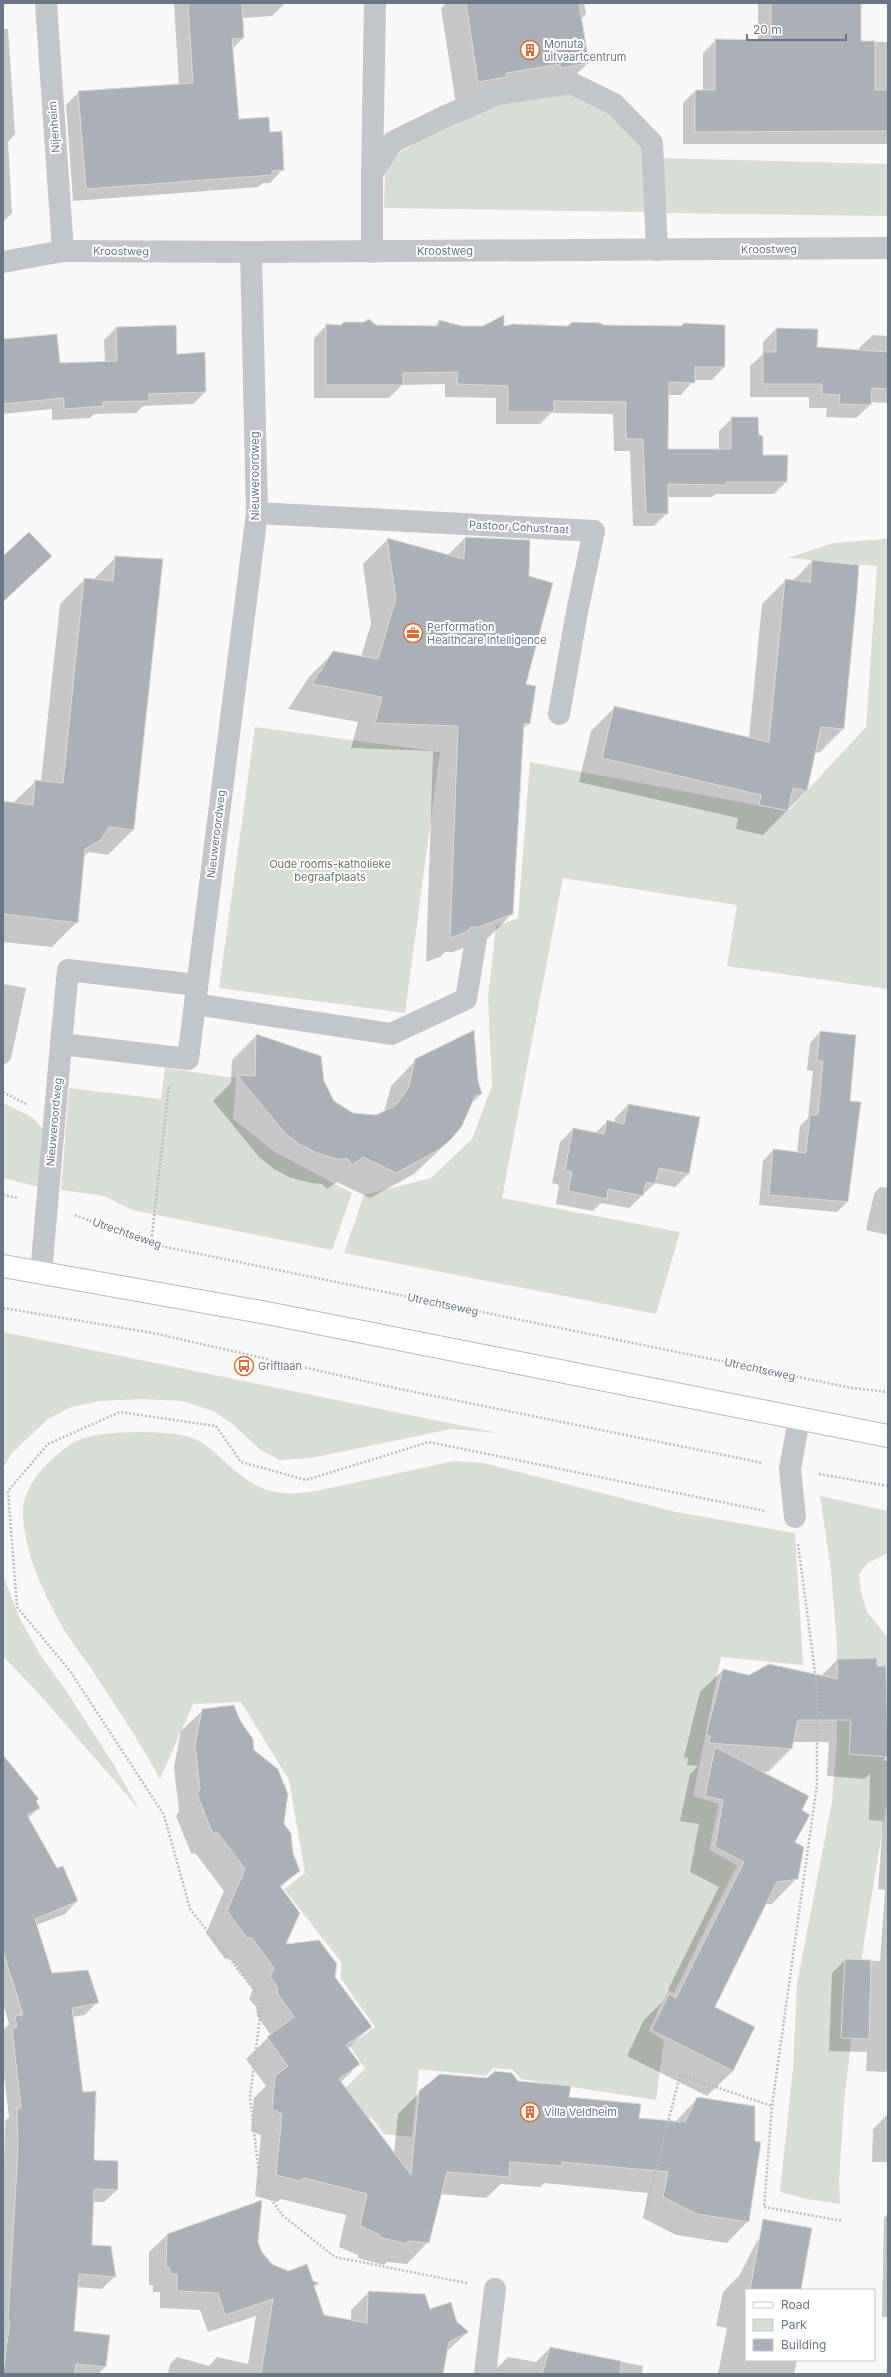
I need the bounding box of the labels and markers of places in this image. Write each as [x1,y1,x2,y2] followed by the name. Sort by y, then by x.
[544,37,626,64] place label: Monuta uitvaartcentrum
[519,39,541,61] building icon: Monuta uitvaartcentrum
[427,620,547,647] place label: Performation Healthcare Intelligence
[402,622,424,644] office icon: Performation Healthcare Intelligence
[233,1355,255,1377] bus stop icon: Griftlaan
[258,1359,302,1373] place label: Griftlaan
[519,2101,541,2123] building icon: Villa Veldheim
[544,2105,617,2119] place label: Villa Veldheim

